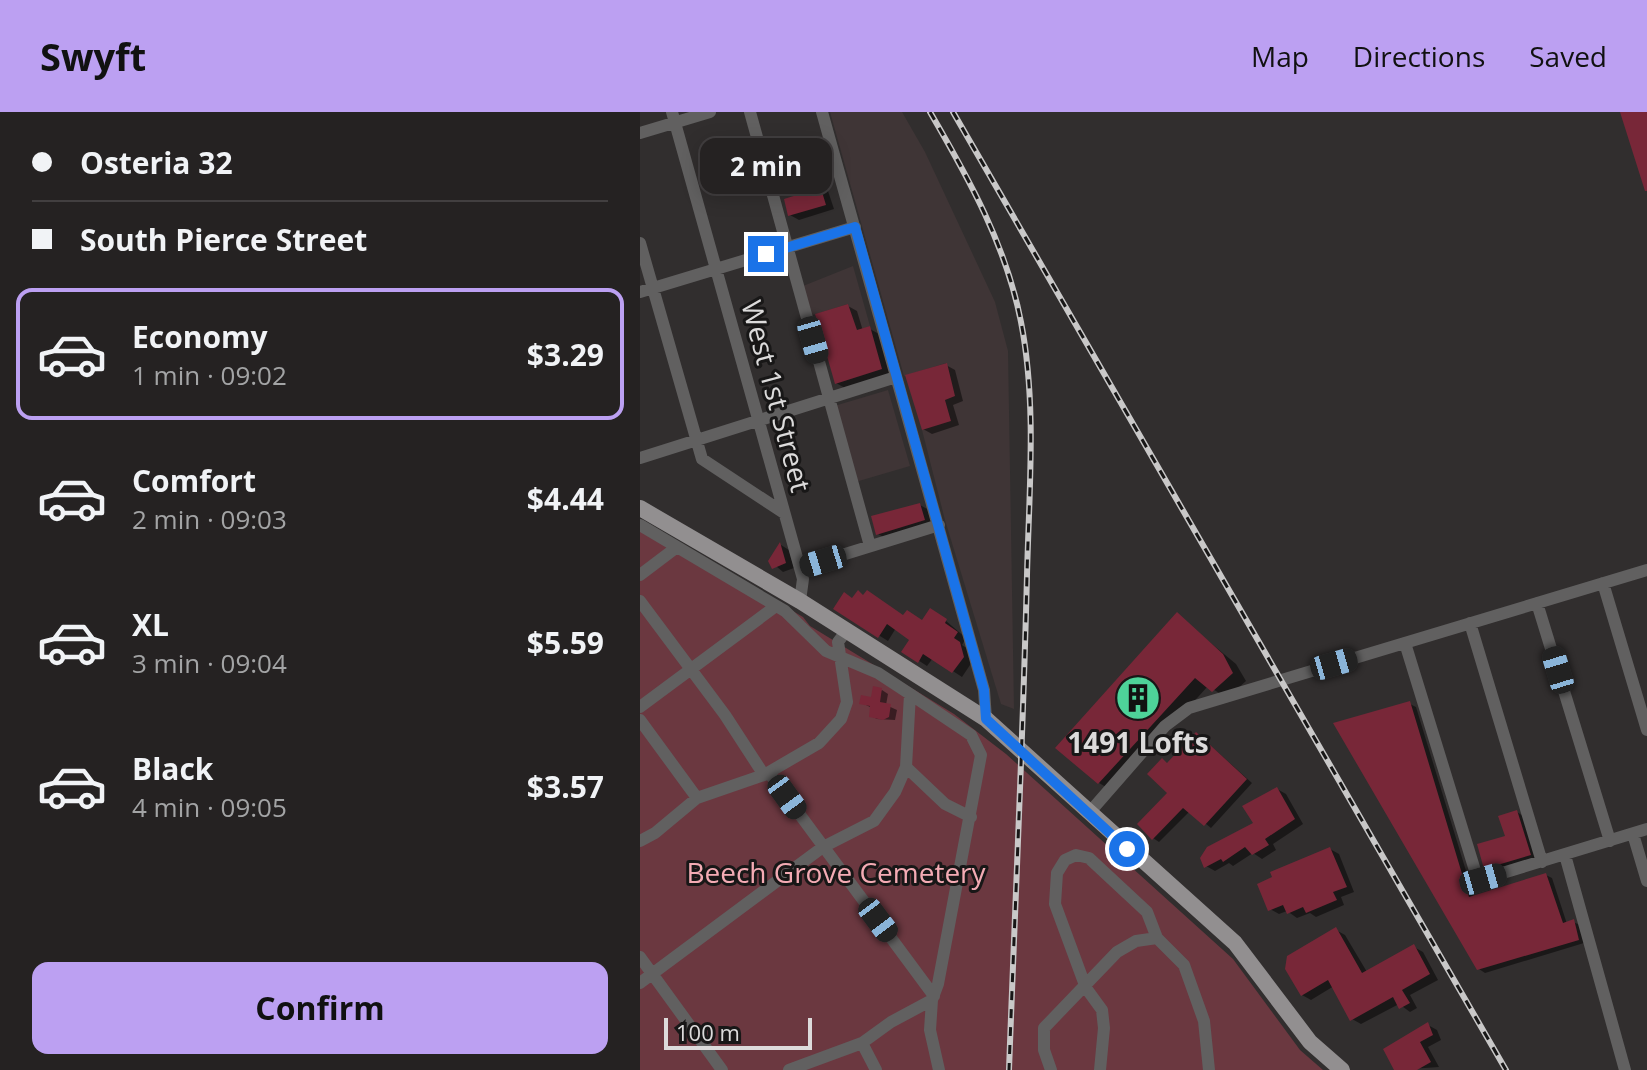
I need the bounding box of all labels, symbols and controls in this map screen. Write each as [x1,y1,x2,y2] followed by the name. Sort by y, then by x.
[40,30,146,82] text: Swyft
[1251,37,1309,75] text: Map
[1353,37,1485,75] text: Directions
[1529,37,1607,75] text: Saved
[700,138,832,194] callout: 2 min
[80,142,233,183] text: Osteria 32
[730,148,802,184] text: 2 min
[80,219,367,260] text: South Pierce Street
[748,236,784,272] route end
[733,296,821,496] street label: West 1st Street
[795,314,831,366] car
[132,316,268,357] text: Economy
[36,318,108,390] icon: car
[527,334,604,375] text: $3.29
[132,357,287,393] text: 1 min · 09:02
[132,460,256,501] text: Comfort
[36,462,108,534] icon: car
[527,478,604,519] text: $4.44
[132,501,287,537] text: 2 min · 09:03
[797,543,849,579] car
[132,604,169,645] text: XL
[36,606,108,678] icon: car
[527,622,604,663] text: $5.59
[1540,644,1576,696] car
[132,645,287,681] text: 3 min · 09:04
[1308,646,1360,682] car
[1114,674,1162,722] building icon: 1491 Lofts
[1067,723,1209,761] place label: 1491 Lofts
[132,748,213,789] text: Black
[36,750,108,822] icon: car
[527,766,604,807] text: $3.57
[763,771,811,823] car
[132,789,287,825] text: 4 min · 09:05
[1109,831,1145,867] route start
[686,853,987,891] park label: Beech Grove Cemetery
[1457,861,1509,897] car
[854,894,902,946] car
[32,962,608,1054] button: Confirm
[664,1014,812,1050] scale bar
[676,1017,740,1047] text: 100 m

